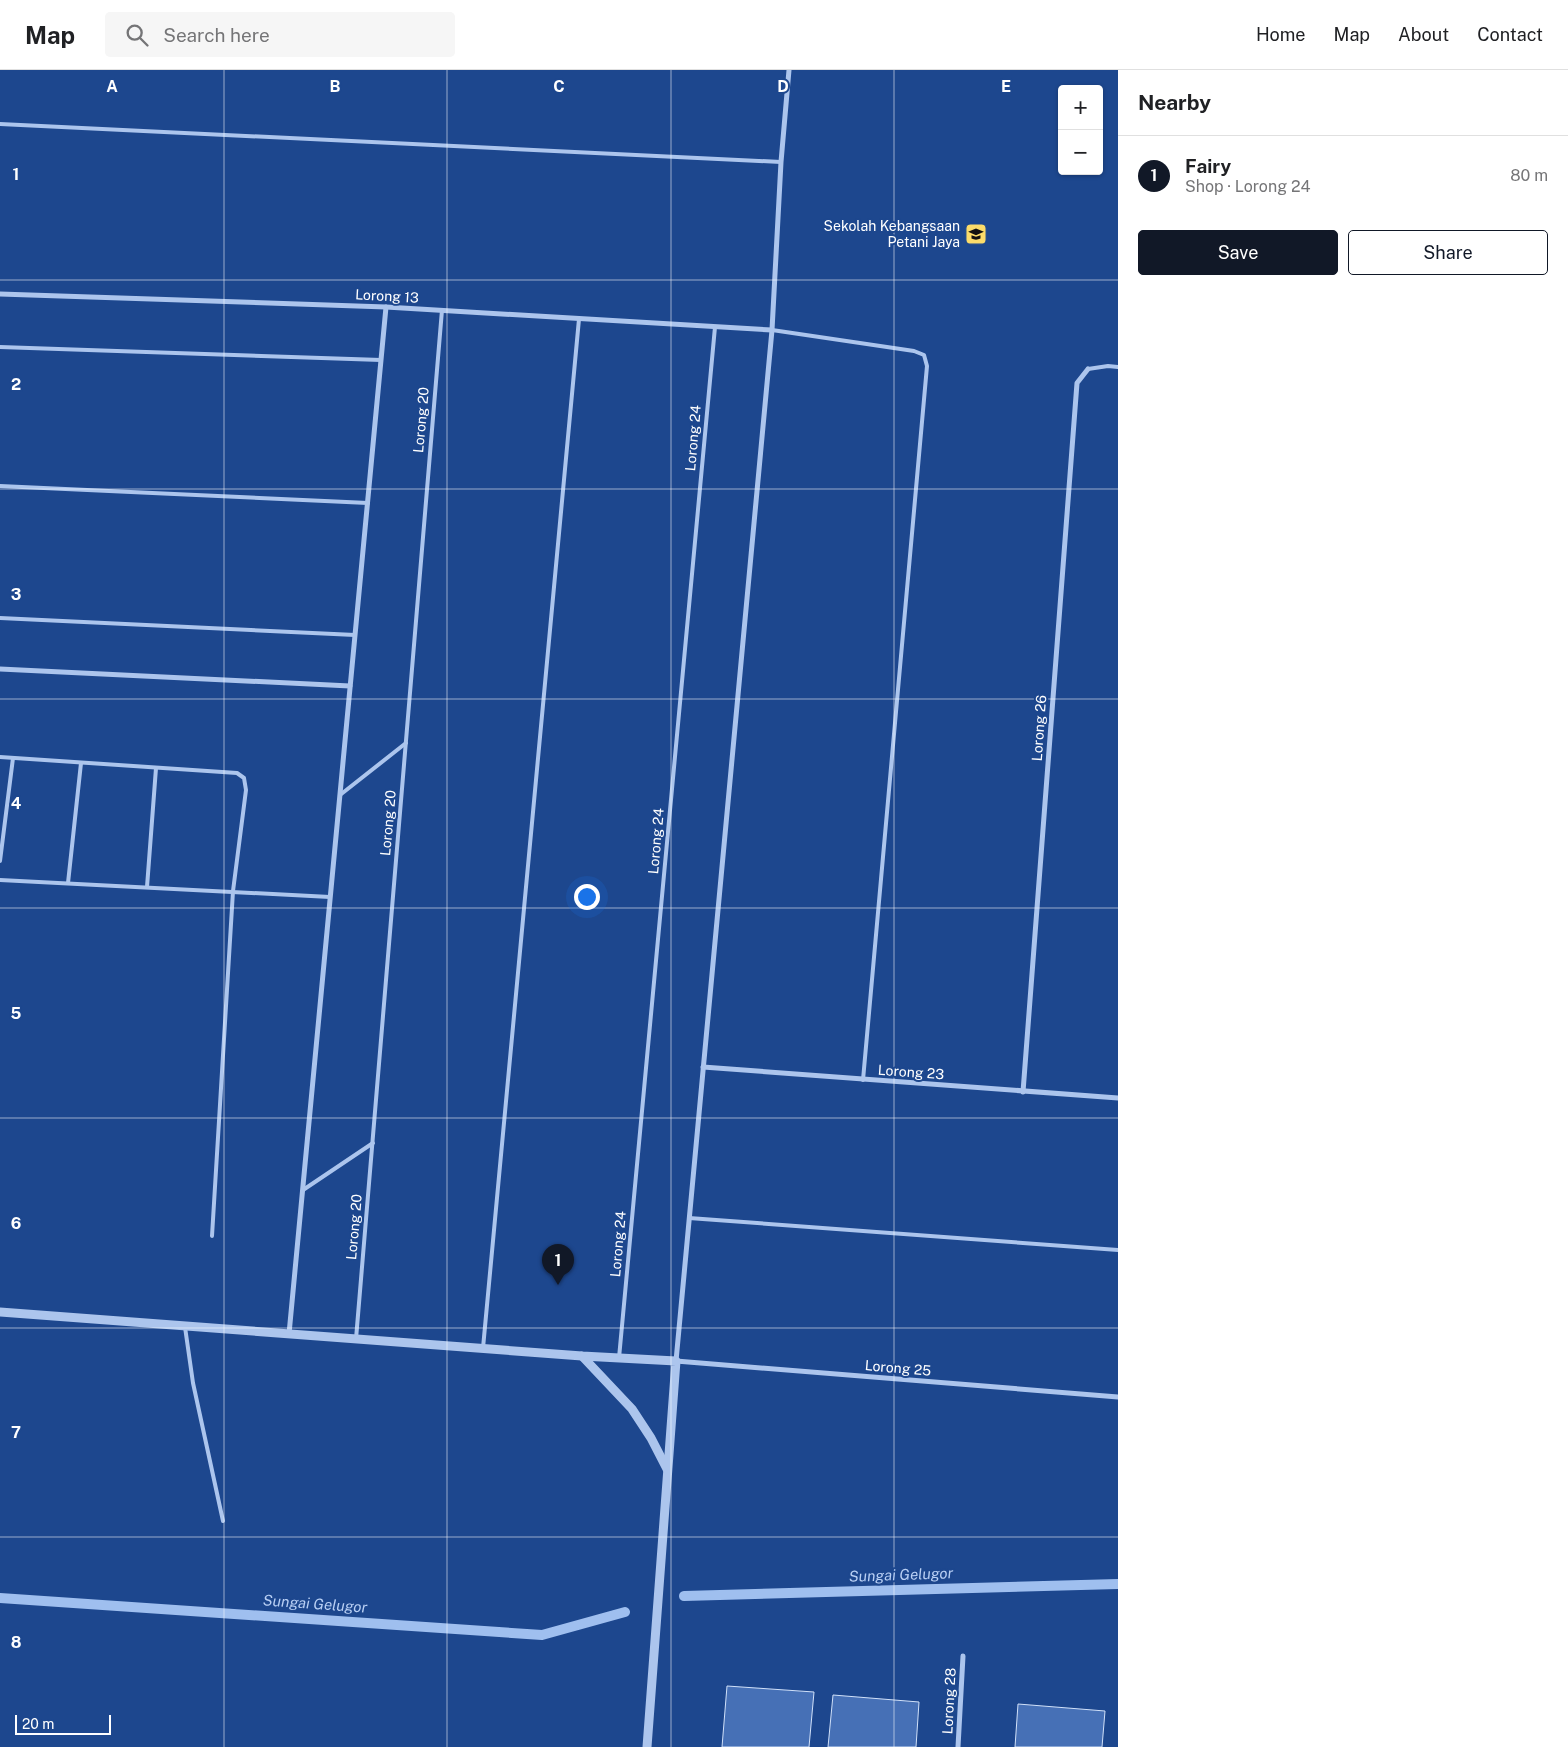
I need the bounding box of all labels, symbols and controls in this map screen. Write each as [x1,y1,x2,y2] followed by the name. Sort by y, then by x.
[105,12,455,57] search box
[25,21,75,49] text: Map
[123,21,151,49] icon: search
[163,24,270,46] text: Search here
[1256,24,1306,45] text: Home
[1334,24,1370,45] text: Map
[1398,24,1449,45] text: About
[1477,24,1543,45] text: Contact
[106,77,118,96] text: A
[330,77,341,96] text: B
[553,77,565,96] text: C
[777,77,789,96] text: D
[1001,77,1011,96] text: E
[1058,85,1103,175] map controls
[1058,85,1103,130] button: +
[1138,90,1211,115] text: Nearby
[1058,130,1103,175] button: −
[1185,155,1231,177] text: Fairy
[13,165,19,184] text: 1
[1151,166,1157,185] text: 1
[1510,166,1548,185] text: 80 m
[1185,177,1311,196] text: Shop · Lorong 24
[824,218,960,250] place label: Sekolah Kebangsaan Petani Jaya
[964,222,988,246] school or university icon: Sekolah Kebangsaan Petani Jaya
[1138,230,1338,275] button: Save
[1348,230,1548,275] button: Share
[355,286,419,306] street label: Lorong 13
[11,375,21,394] text: 2
[410,386,432,454] street label: Lorong 20
[682,404,704,472] street label: Lorong 24
[11,585,21,604] text: 3
[1029,694,1049,762] street label: Lorong 26
[377,789,399,857] street label: Lorong 20
[11,794,22,813] text: 4
[645,807,667,875] street label: Lorong 24
[574,884,600,910] your location
[11,1004,22,1023] text: 5
[877,1062,945,1082] street label: Lorong 23
[343,1193,365,1261] street label: Lorong 20
[607,1210,629,1278] street label: Lorong 24
[11,1214,21,1233] text: 6
[542,1244,574,1285] pin: 1
[864,1357,932,1379] street label: Lorong 25
[11,1423,21,1442] text: 7
[848,1564,954,1585] water label: Sungai Gelugor
[262,1591,368,1616] water label: Sungai Gelugor
[11,1633,22,1652] text: 8
[939,1667,959,1735] street label: Lorong 28
[15,1712,111,1735] scale bar
[22,1716,54,1732] text: 20 m

